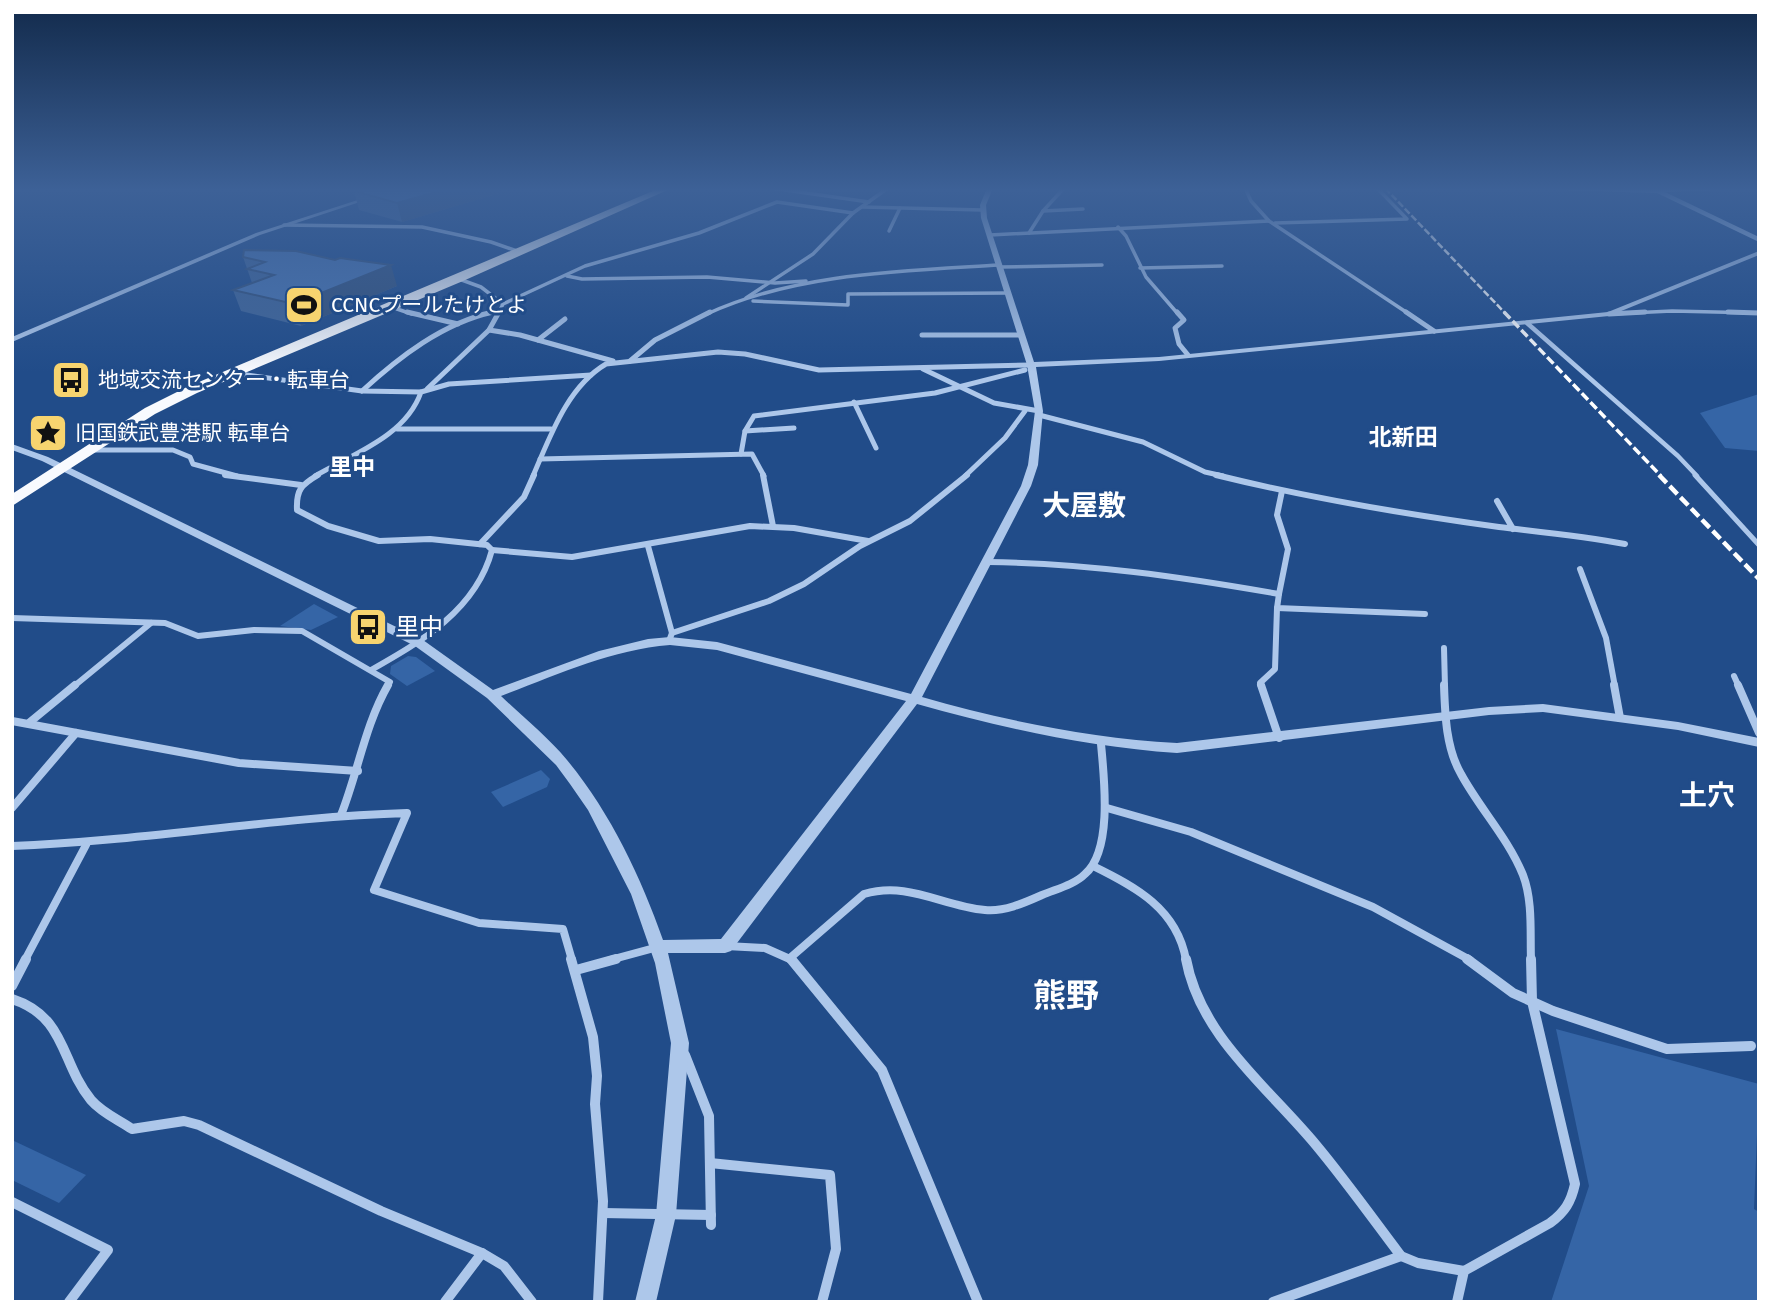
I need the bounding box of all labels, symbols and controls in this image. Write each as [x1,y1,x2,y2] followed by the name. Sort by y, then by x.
[283,284,325,326] sports icon: CCNCプールたけとよ
[331,292,527,318] place label: CCNCプールたけとよ
[50,359,92,401] bus stop icon: 地域交流センター・転車台
[98,367,350,393] place label: 地域交流センター・転車台
[27,412,69,454] place icon: 旧国鉄武豊港駅 転車台
[75,420,291,446] place label: 旧国鉄武豊港駅 転車台
[1369,423,1438,451] district label: 北新田
[329,453,375,481] district label: 里中
[1042,489,1126,522] district label: 大屋敷
[347,606,389,648] bus stop icon: 里中
[395,613,443,641] place label: 里中
[1679,779,1735,812] district label: 土穴
[1033,976,1099,1016] district label: 熊野

